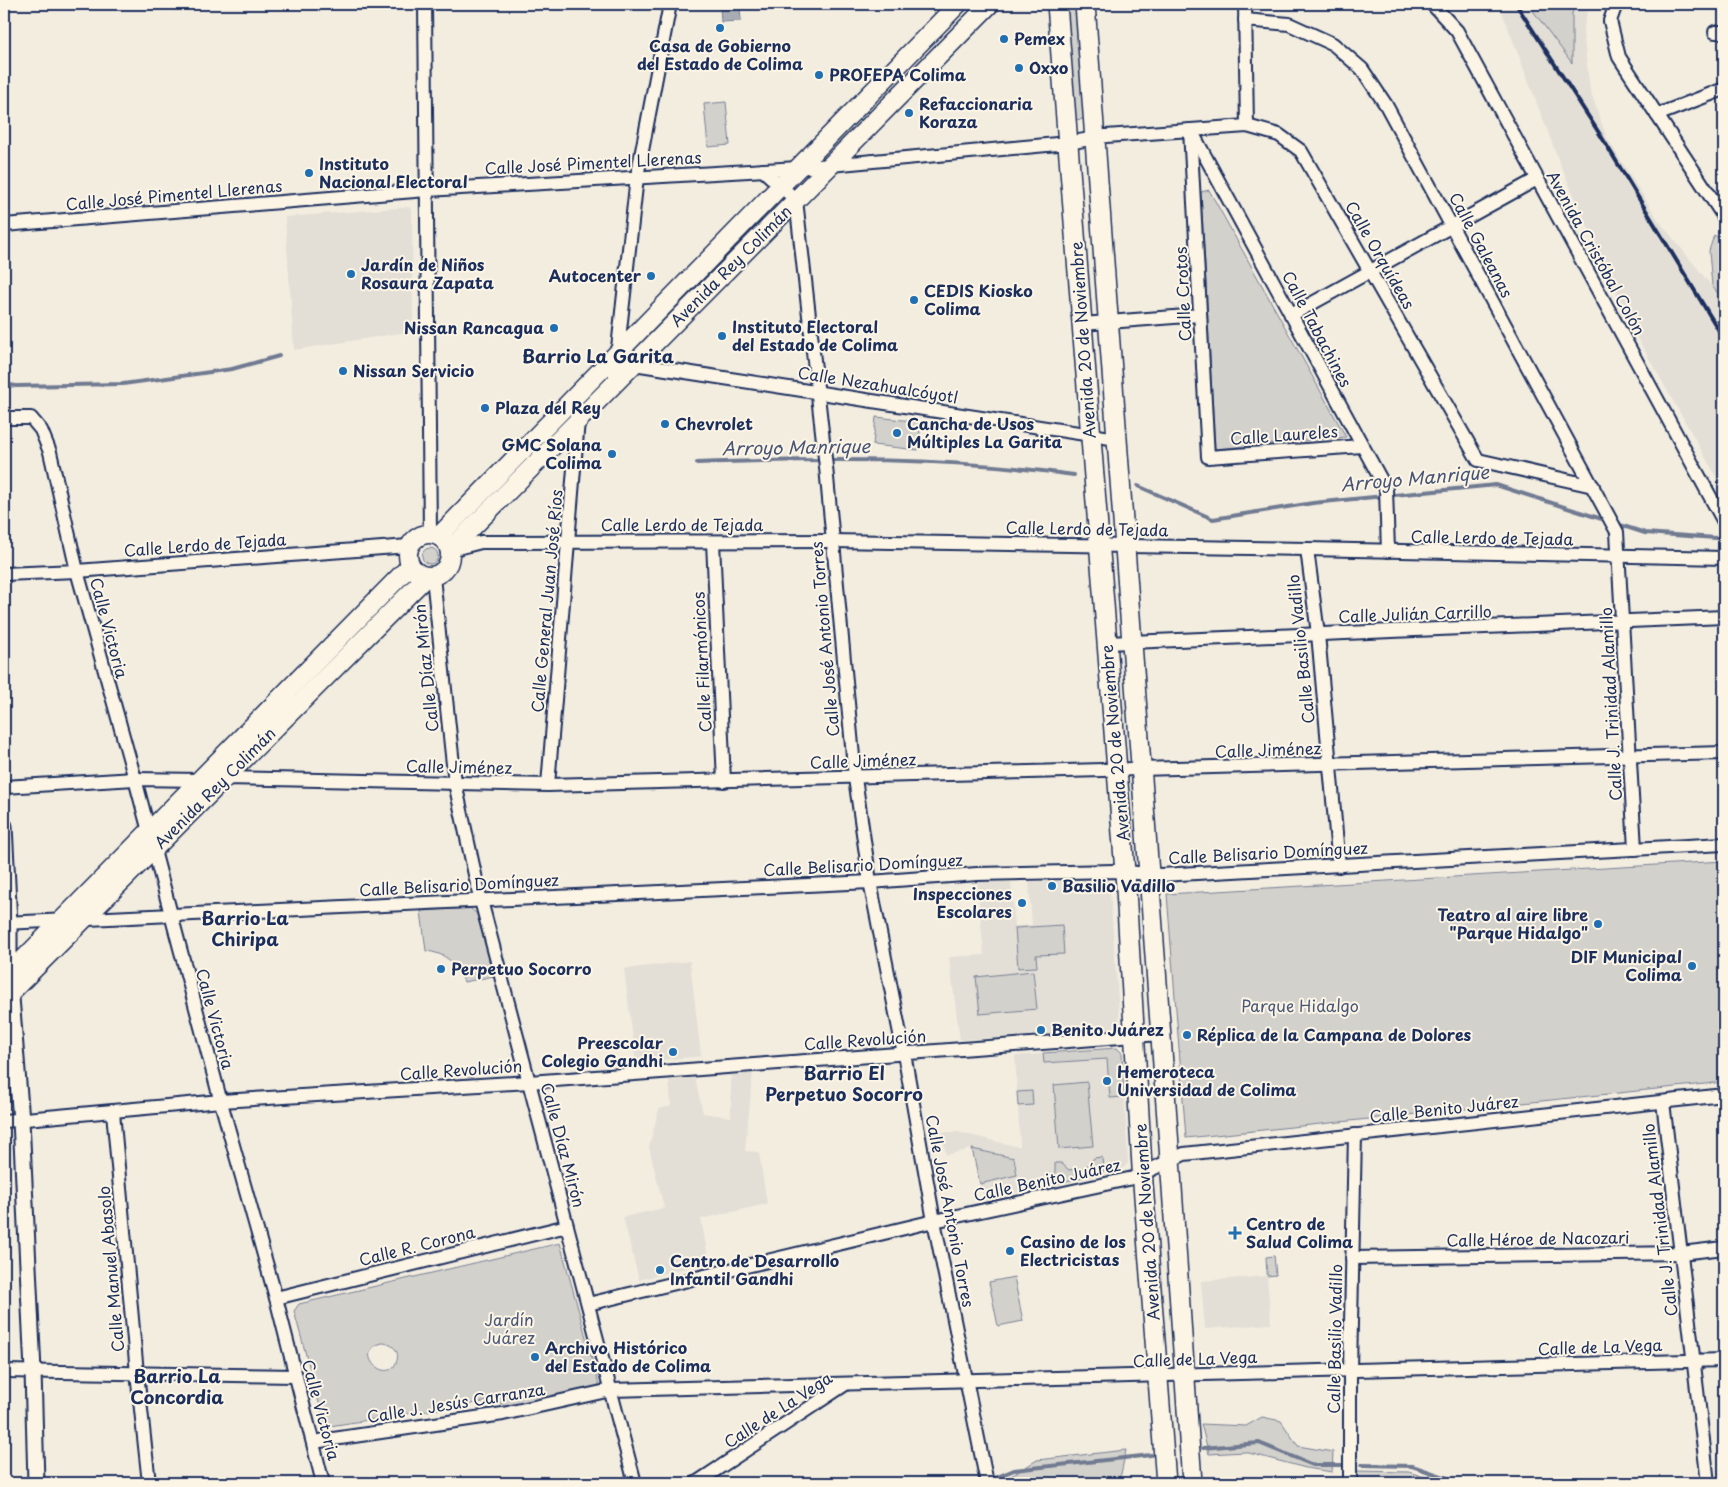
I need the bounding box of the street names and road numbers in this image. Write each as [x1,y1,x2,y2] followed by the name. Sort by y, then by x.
[484,144,702,180] street label: Calle José Pimentel Llerenas
[1542,166,1652,339] street label: Avenida Cristóbal Colón
[65,173,283,215] street label: Calle José Pimentel Llerenas
[1444,188,1520,301] street label: Calle Galeanas
[1340,196,1422,313] street label: Calle Orquídeas
[664,199,796,331] street label: Avenida Rey Colimán
[1063,241,1101,439] street label: Avenida 20 de Noviembre
[1168,246,1196,342] street label: Calle Crotos
[1277,266,1359,391] street label: Calle Tabachines
[796,359,960,409] street label: Calle Nezahualcóyotl
[1229,418,1339,450] street label: Calle Laureles
[524,488,568,713] street label: Calle General Juan José Ríos
[601,512,763,536] street label: Calle Lerdo de Tejada
[1006,515,1169,541] street label: Calle Lerdo de Tejada
[1411,524,1574,550] street label: Calle Lerdo de Tejada
[123,526,287,562] street label: Calle Lerdo de Tejada
[804,541,844,738] street label: Calle José Antonio Torres
[1280,573,1320,725] street label: Calle Basilio Vadillo
[85,575,135,681] street label: Calle Victoria
[685,591,717,733] street label: Calle Filarmónicos
[1338,598,1492,628] street label: Calle Julián Carrillo
[406,603,444,733] street label: Calle Díaz Mirón
[1593,606,1627,802] street label: Calle J. Trinidad Alamillo
[1093,643,1135,842] street label: Avenida 20 de Noviembre
[148,721,280,853] street label: Avenida Rey Colimán
[1214,735,1322,763] street label: Calle Jiménez
[809,746,917,774] street label: Calle Jiménez
[406,753,513,779] street label: Calle Jiménez
[1168,835,1369,869] street label: Calle Belisario Domínguez
[763,847,964,881] street label: Calle Belisario Domínguez
[359,867,560,901] street label: Calle Belisario Domínguez
[191,966,241,1072] street label: Calle Victoria
[803,1023,927,1055] street label: Calle Revolución
[399,1053,523,1085] street label: Calle Revolución
[536,1080,592,1210] street label: Calle Díaz Mirón
[1368,1088,1520,1128] street label: Calle Benito Juárez
[921,1112,981,1309] street label: Calle José Antonio Torres
[1635,1122,1683,1318] street label: Calle J. Trinidad Alamillo
[1127,1123,1165,1321] street label: Avenida 20 de Noviembre
[971,1152,1123,1206] street label: Calle Benito Juárez
[91,1185,129,1353] street label: Calle Manuel Abasolo
[356,1219,477,1271] street label: Calle R. Corona
[1446,1224,1630,1252] street label: Calle Héroe de Nacozari
[1321,1264,1347,1414] street label: Calle Basilio Vadillo
[1537,1332,1663,1360] street label: Calle de La Vega
[1132,1344,1258,1372] street label: Calle de La Vega
[297,1357,347,1463] street label: Calle Victoria
[719,1365,836,1453] street label: Calle de La Vega
[365,1376,547,1428] street label: Calle J. Jesús Carranza

